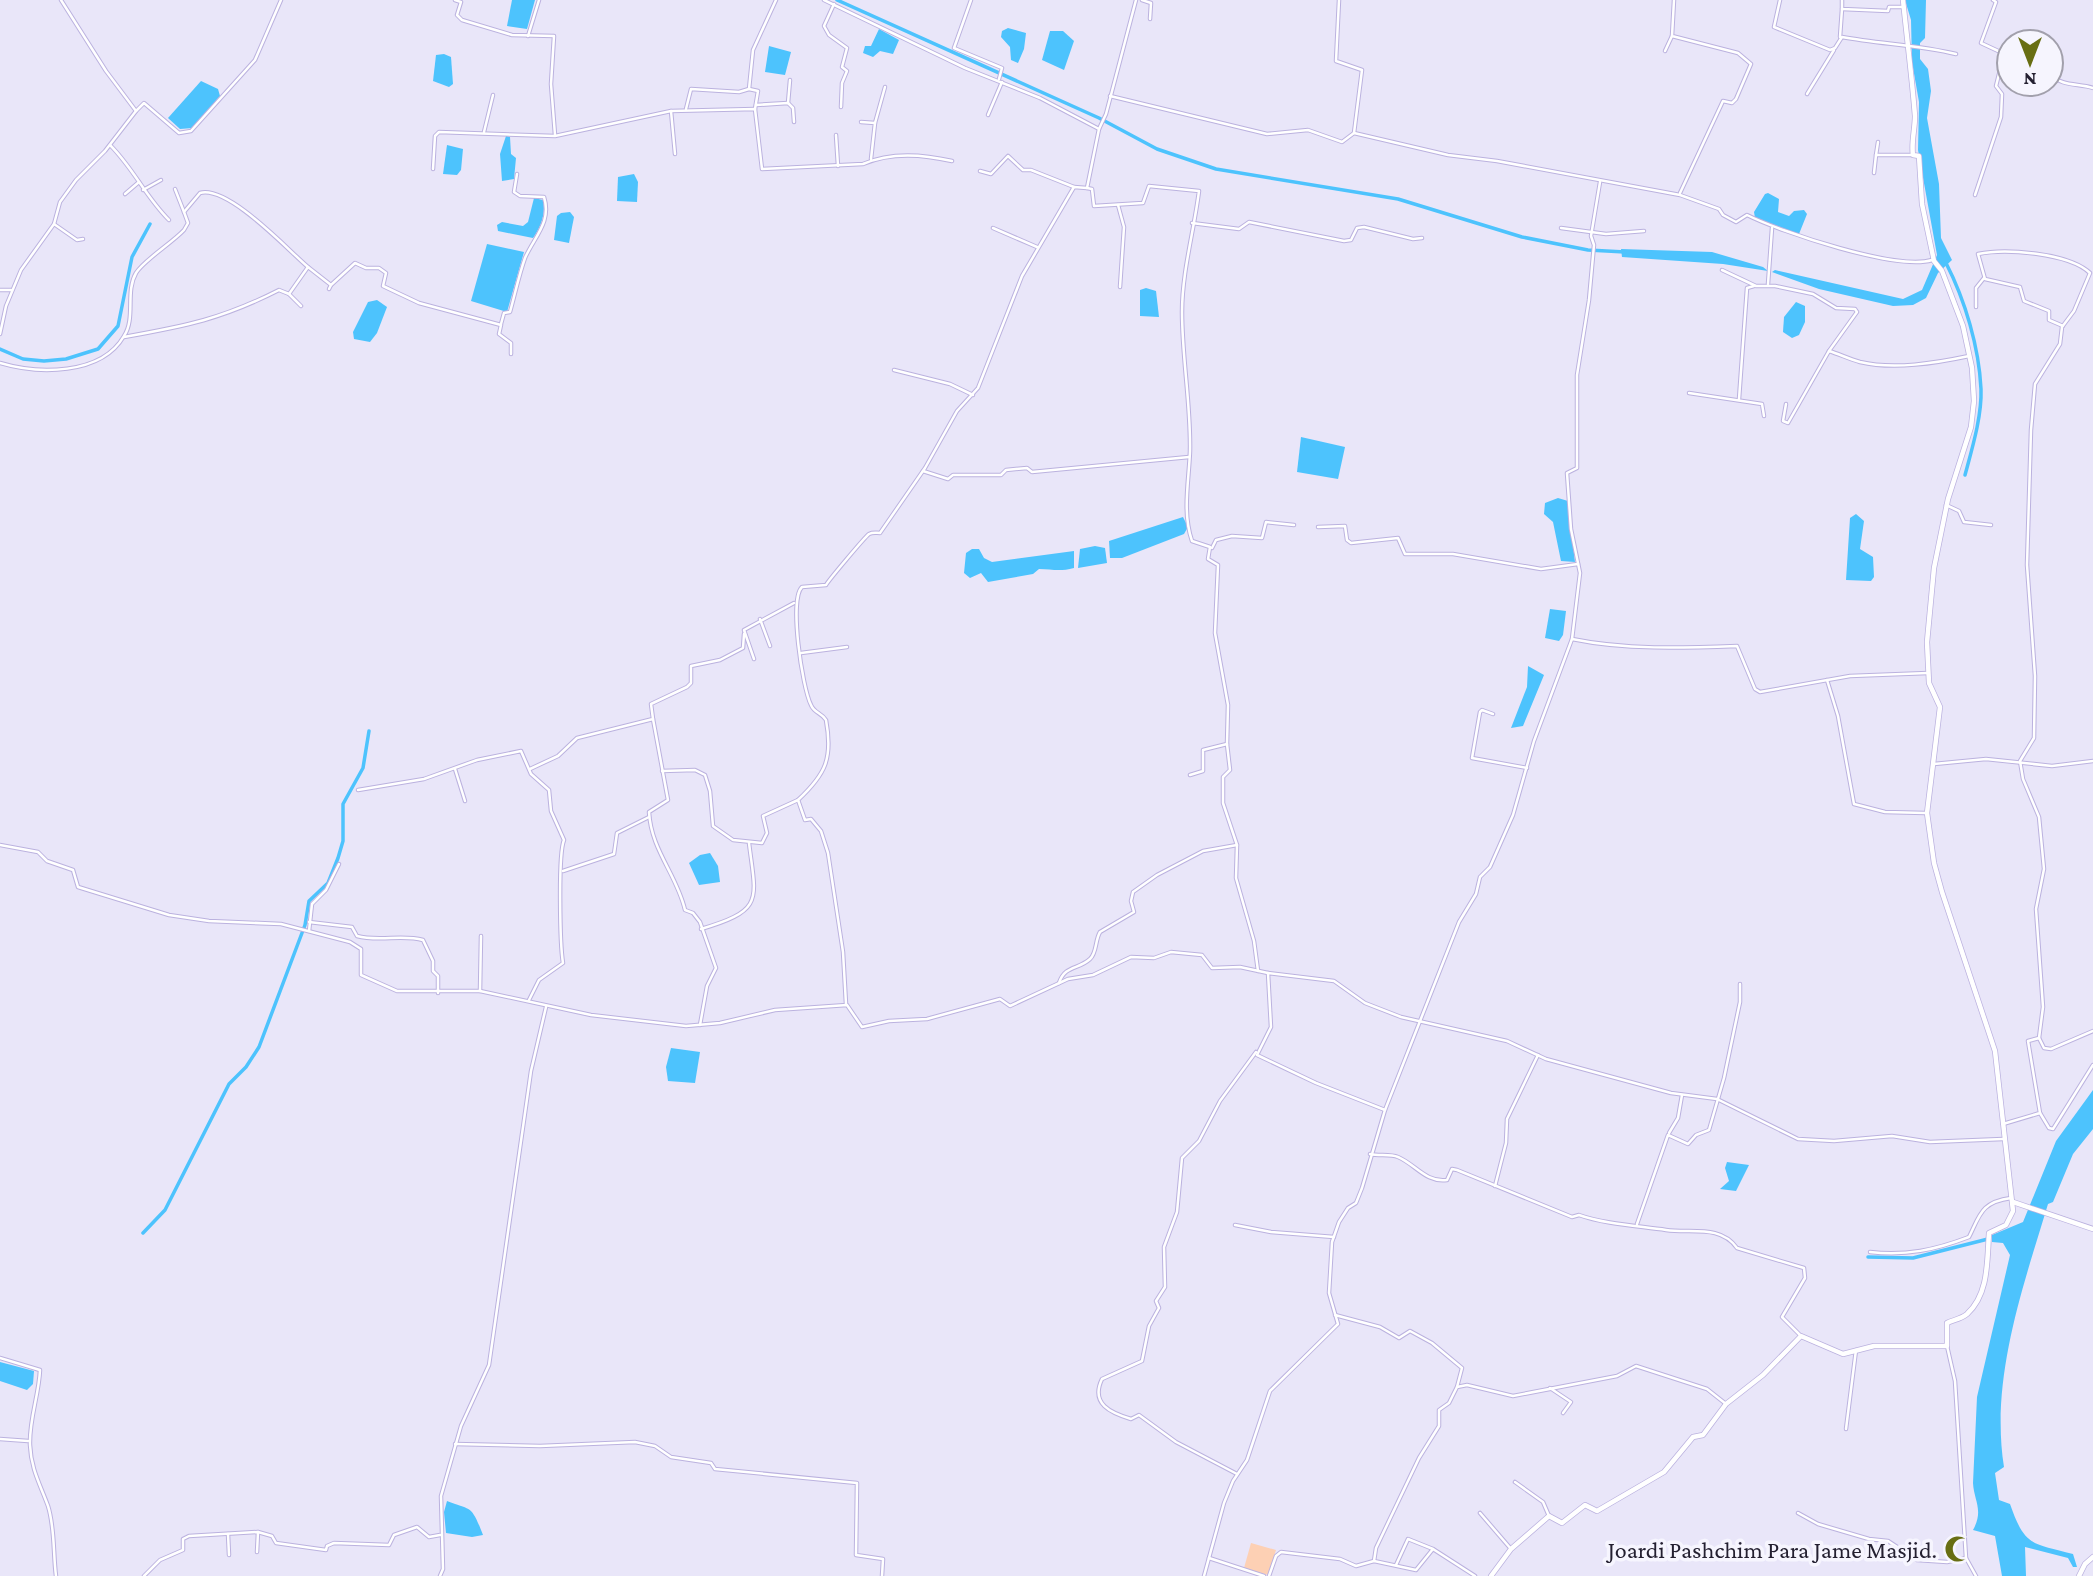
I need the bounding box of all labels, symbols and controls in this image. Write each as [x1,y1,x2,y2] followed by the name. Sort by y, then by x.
[1995,28,2065,98] north arrow
[2023,69,2036,90] text: N
[1943,1534,1973,1564] mosque icon: Joardi Pashchim Para Jame Masjid.
[1606,1536,1937,1563] place label: Joardi Pashchim Para Jame Masjid.

